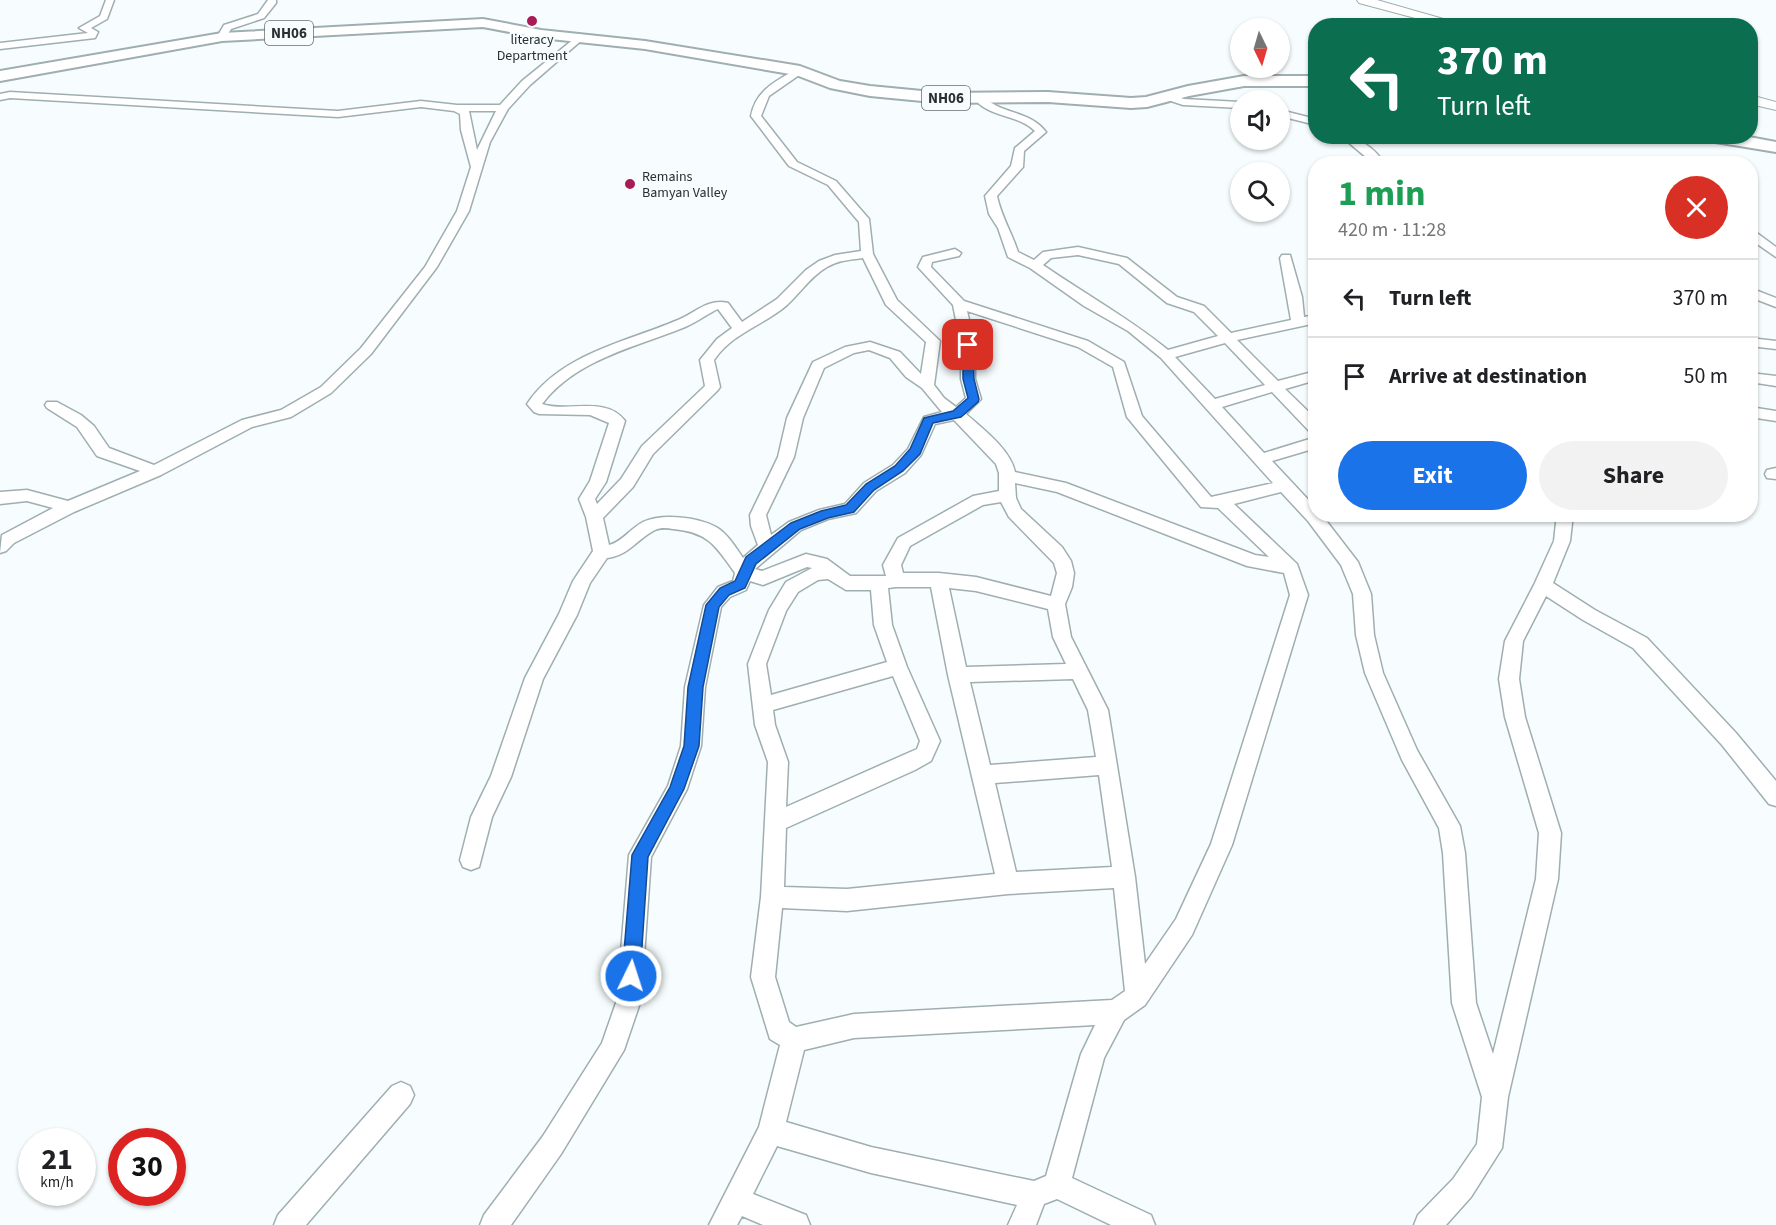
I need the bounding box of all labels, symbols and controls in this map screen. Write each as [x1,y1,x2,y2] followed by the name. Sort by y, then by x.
[525,14,539,28] marker: literacy Department
[1230,18,1290,78] north arrow
[1230,18,1290,222] map controls
[265,21,313,45] road number: NH06
[497,30,568,66] place label: literacy Department
[1437,31,1548,91] text: 370 m
[1338,42,1416,120] icon: left
[922,86,970,110] road number: NH06
[1437,87,1531,126] text: Turn left
[1230,90,1290,150] button: sound
[1230,162,1290,222] button: search
[642,167,728,203] place label: Remains Bamyan Valley
[1338,168,1426,219] text: 1 min
[1665,176,1728,239] button: close
[623,177,637,191] marker: Remains Bamyan Valley
[1338,216,1446,244] text: 420 m · 11:28
[1338,282,1371,315] icon: left
[1389,282,1471,314] text: Turn left
[1673,282,1728,314] text: 370 m
[942,319,993,370] pin
[951,328,984,361] icon: arrive
[1338,360,1371,393] icon: arrive
[1389,360,1587,392] text: Arrive at destination
[1683,360,1728,392] text: 50 m
[1338,441,1527,510] button: Exit
[1539,441,1728,510] button: Share
[599,944,663,1008] position arrow
[108,1128,186,1206] speed limit sign: 30
[41,1138,73,1181] text: 21
[40,1172,74,1193] text: km/h

